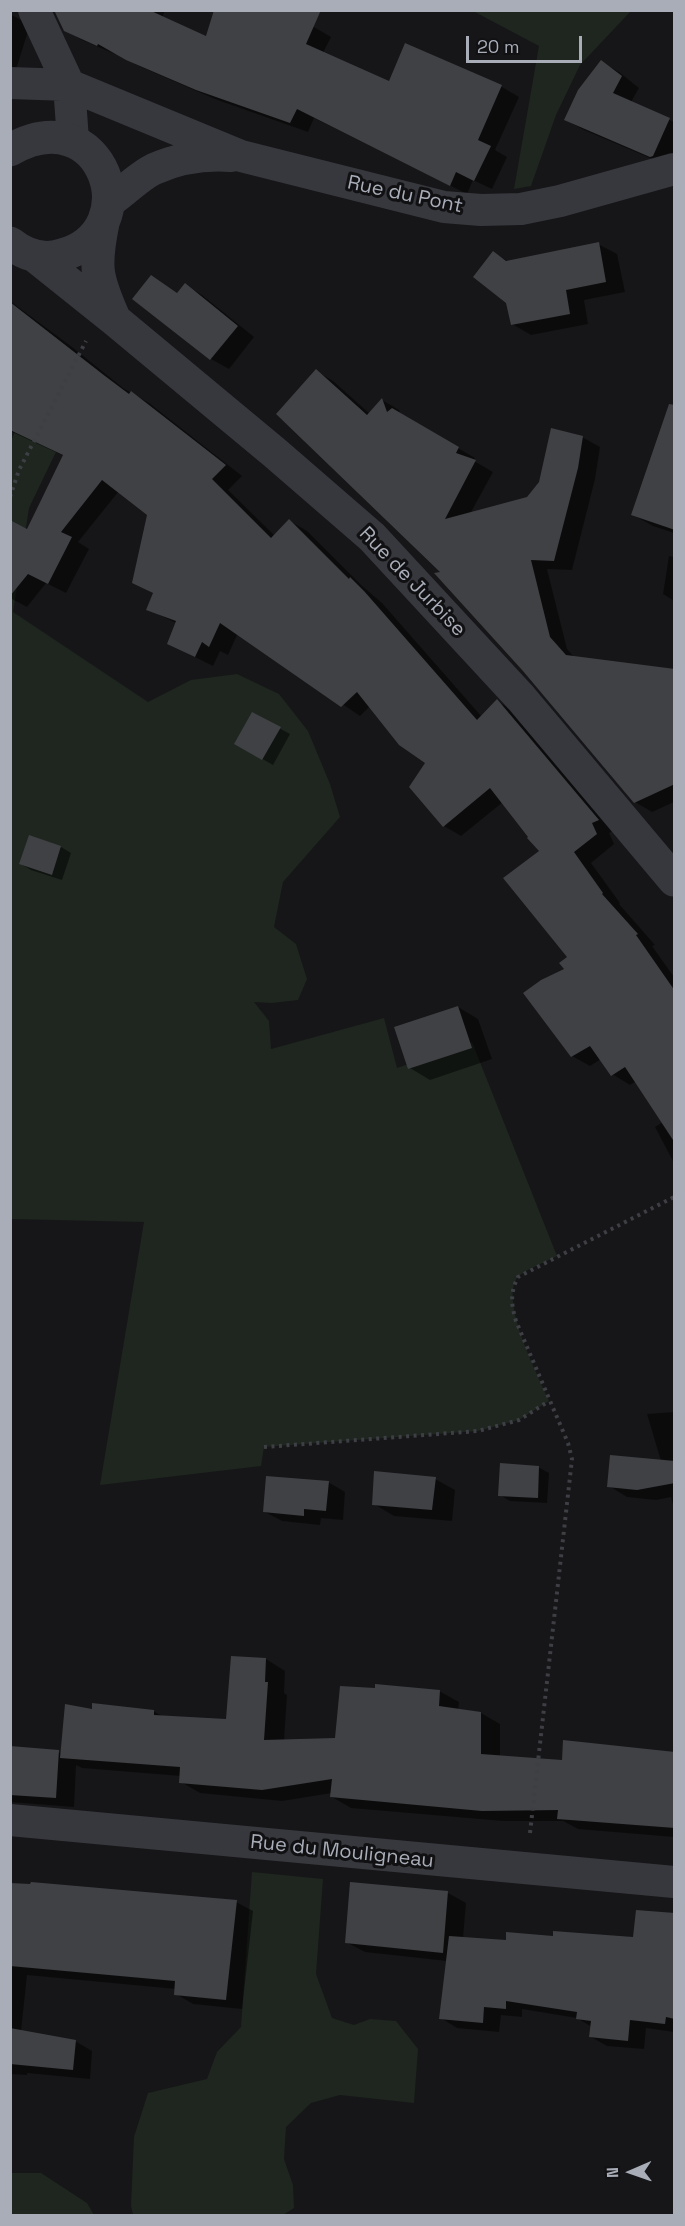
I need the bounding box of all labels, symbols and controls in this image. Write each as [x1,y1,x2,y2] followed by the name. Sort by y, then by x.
[469,24,584,62] scale bar
[477,35,520,58] text: 20 m
[345,171,465,219] street label: Rue du Pont
[354,522,470,642] street label: Rue de Jurbise
[249,1830,435,1874] street label: Rue du Mouligneau
[601,2142,661,2202] north arrow
[602,2167,623,2178] text: N

